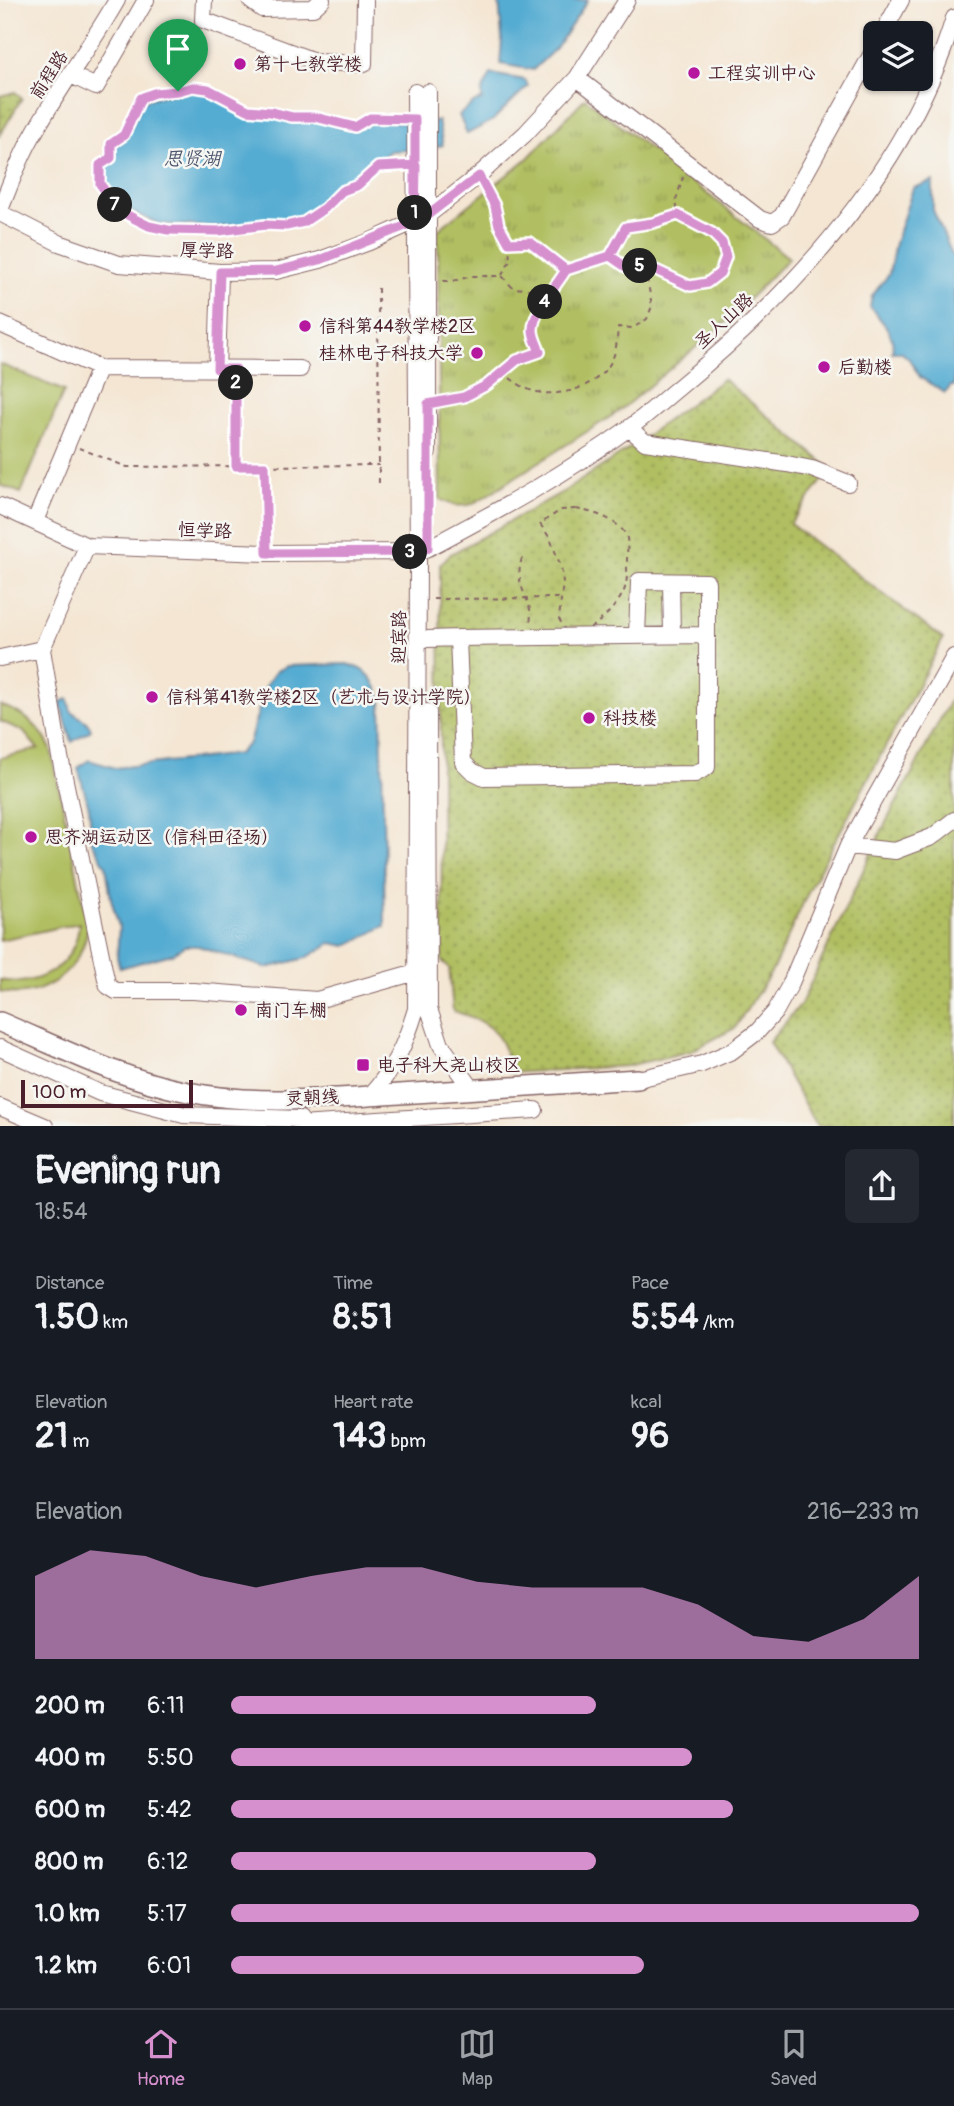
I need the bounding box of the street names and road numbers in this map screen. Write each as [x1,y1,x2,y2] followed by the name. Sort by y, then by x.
[25,46,73,104] street label: 前程路
[180,239,234,263] street label: 厚学路
[690,288,758,354] street label: 圣人山路
[178,519,232,543] street label: 恒学路
[388,610,411,664] street label: 迎宾路
[285,1086,339,1110] street label: 灵朝线

